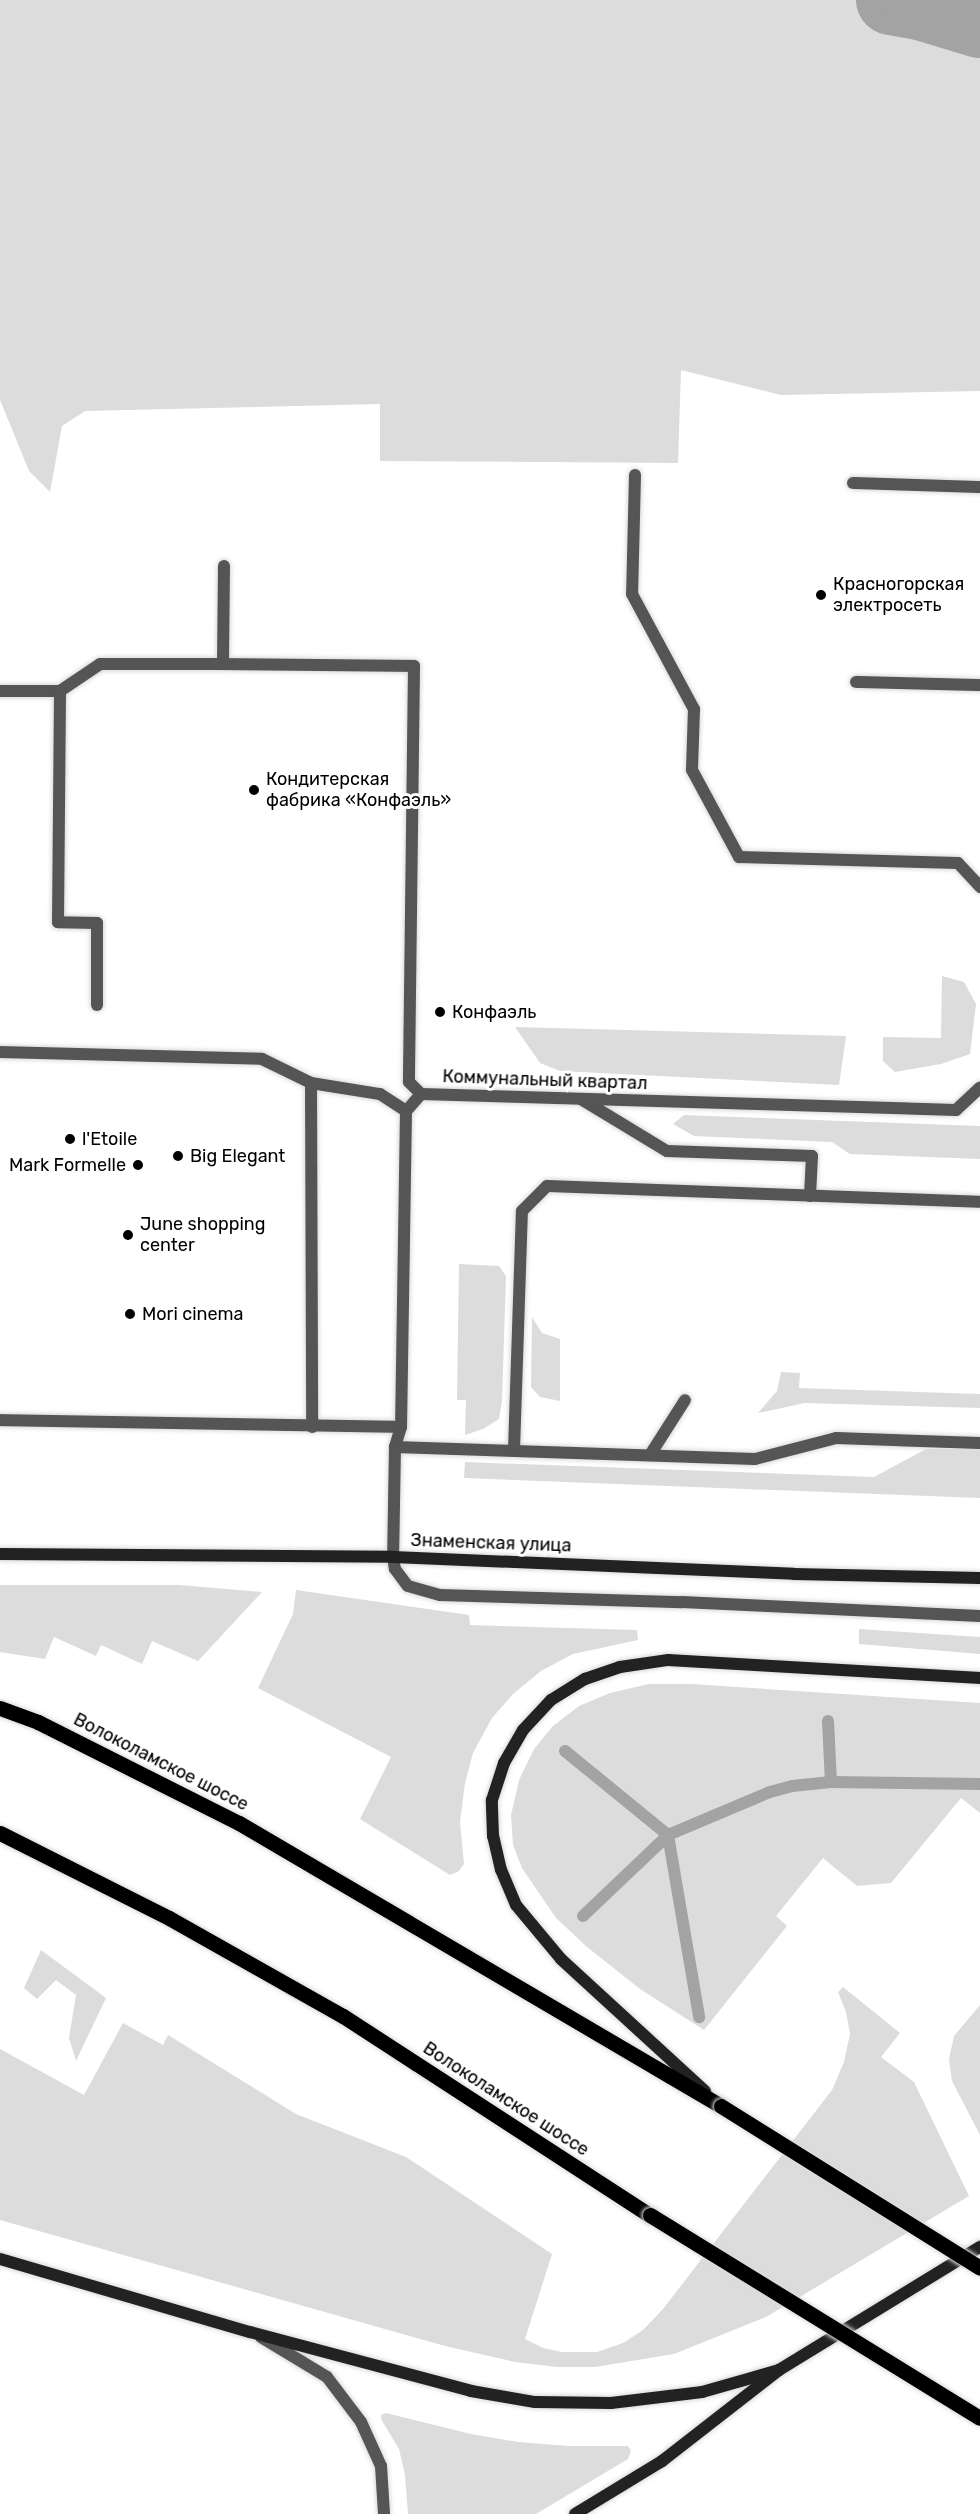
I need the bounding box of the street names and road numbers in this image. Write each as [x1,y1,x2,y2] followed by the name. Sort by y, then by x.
[442,1066,648,1094] street label: Коммунальный квартал
[410,1529,572,1557] street label: Знаменская улица
[70,1708,252,1816] street label: Волоколамское шоссе
[419,2037,593,2161] street label: Волоколамское шоссе

